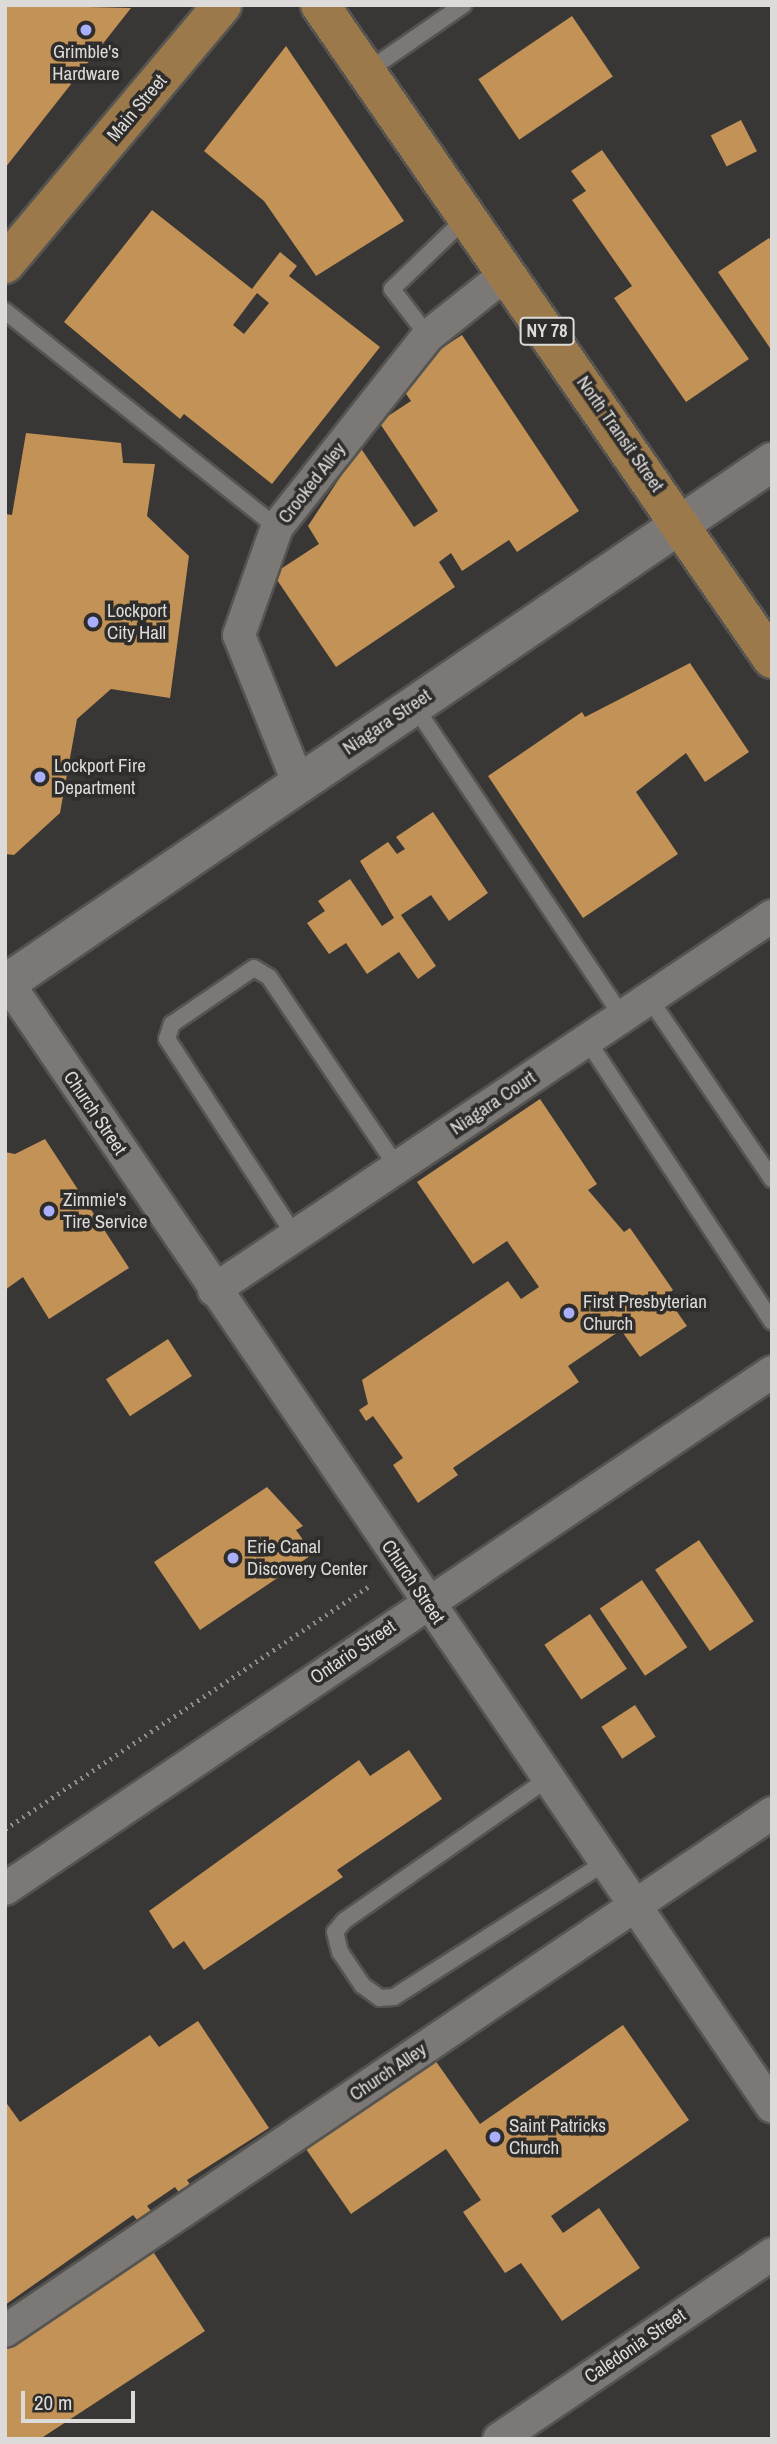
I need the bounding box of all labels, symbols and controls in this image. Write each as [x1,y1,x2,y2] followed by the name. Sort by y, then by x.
[78,22,94,38] marker: Grimble's Hardware
[52,41,120,85] place label: Grimble's Hardware
[102,70,172,146] street label: Main Street
[519,316,575,346] road number: NY 78
[572,372,668,496] street label: North Transit Street
[273,438,351,528] street label: Crooked Alley
[107,600,167,644] place label: Lockport City Hall
[85,614,101,630] marker: Lockport City Hall
[339,684,435,760] street label: Niagara Street
[54,755,146,799] place label: Lockport Fire Department
[32,769,48,785] marker: Lockport Fire Department
[446,1066,540,1140] street label: Niagara Court
[59,1067,131,1159] street label: Church Street
[63,1189,148,1233] place label: Zimmie's Tire Service
[41,1203,57,1219] marker: Zimmie's Tire Service
[583,1291,707,1335] place label: First Presbyterian Church
[561,1305,577,1321] marker: First Presbyterian Church
[247,1536,367,1580] place label: Erie Canal Discovery Center
[377,1536,449,1628] street label: Church Street
[225,1550,241,1566] marker: Erie Canal Discovery Center
[306,1615,400,1689] street label: Ontario Street
[345,2038,431,2106] street label: Church Alley
[509,2115,606,2159] place label: Saint Patricks Church
[487,2129,503,2145] marker: Saint Patricks Church
[580,2304,690,2388] street label: Caledonia Street
[24,2378,138,2422] scale bar
[34,2388,72,2417] text: 20 m

